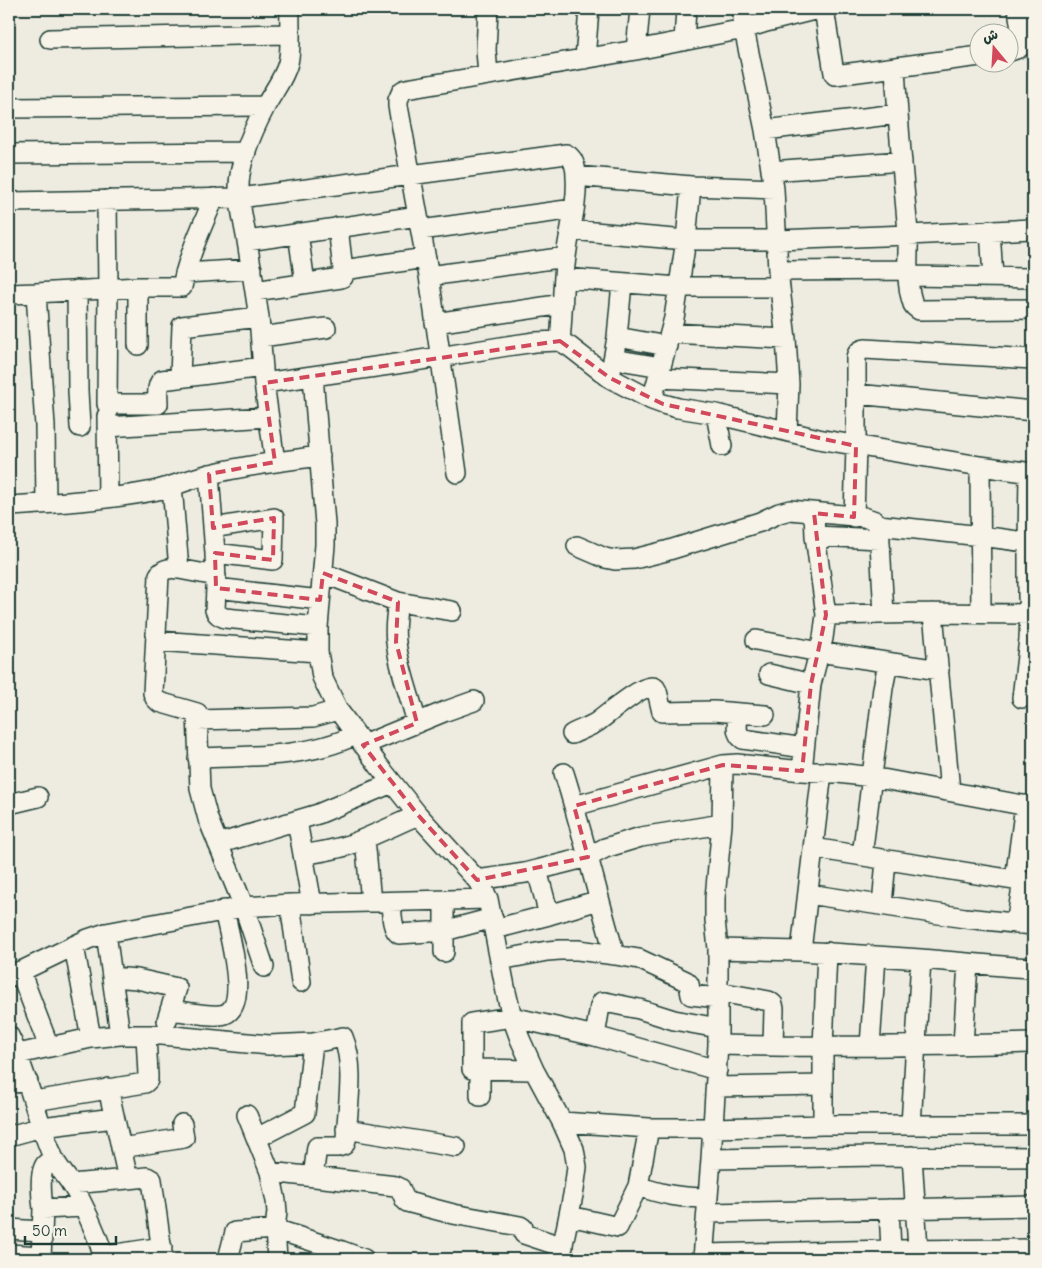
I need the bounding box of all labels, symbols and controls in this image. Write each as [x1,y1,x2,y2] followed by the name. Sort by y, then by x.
[970,22,1020,72] north arrow
[980,25,1000,47] text: ش
[25,1213,116,1245] scale bar
[32,1221,67,1240] text: 50 m

